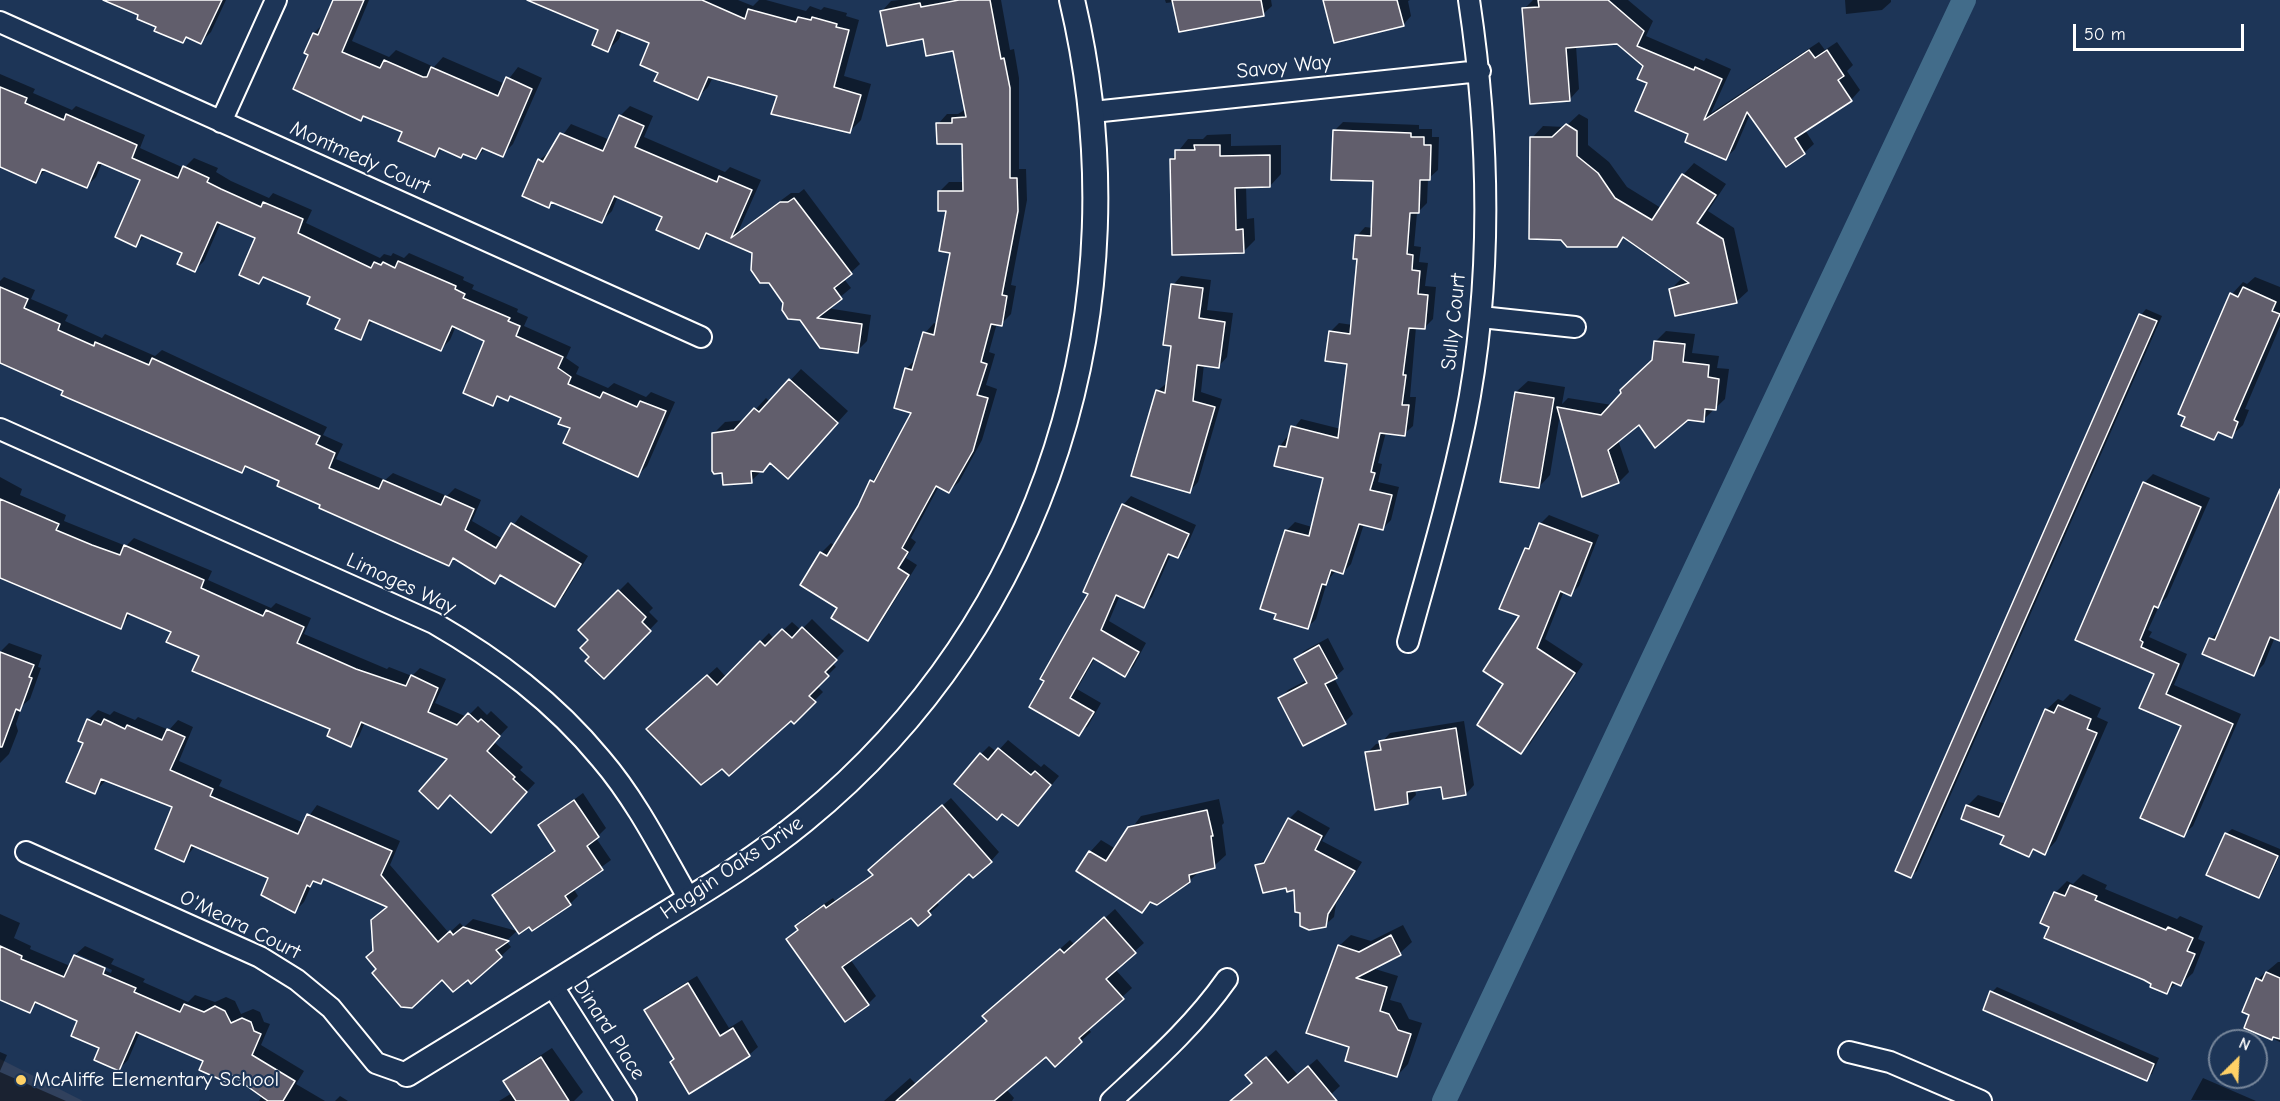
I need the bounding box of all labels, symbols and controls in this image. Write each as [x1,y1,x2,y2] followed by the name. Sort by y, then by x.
[2076,12,2247,50] scale bar
[2084,24,2126,45] text: 50 m
[1235,49,1333,85] street label: Savoy Way
[286,116,434,200] street label: Montmedy Court
[1436,272,1472,372] street label: Sully Court
[342,548,460,620] street label: Limoges Way
[656,811,808,925] street label: Haggin Oaks Drive
[175,885,305,965] street label: O'Meara Court
[567,975,651,1085] street label: Dinard Place
[2208,1029,2268,1089] north arrow
[2236,1034,2253,1055] text: N
[33,1067,279,1093] place label: McAliffe Elementary School
[14,1073,28,1087] marker: McAliffe Elementary School

